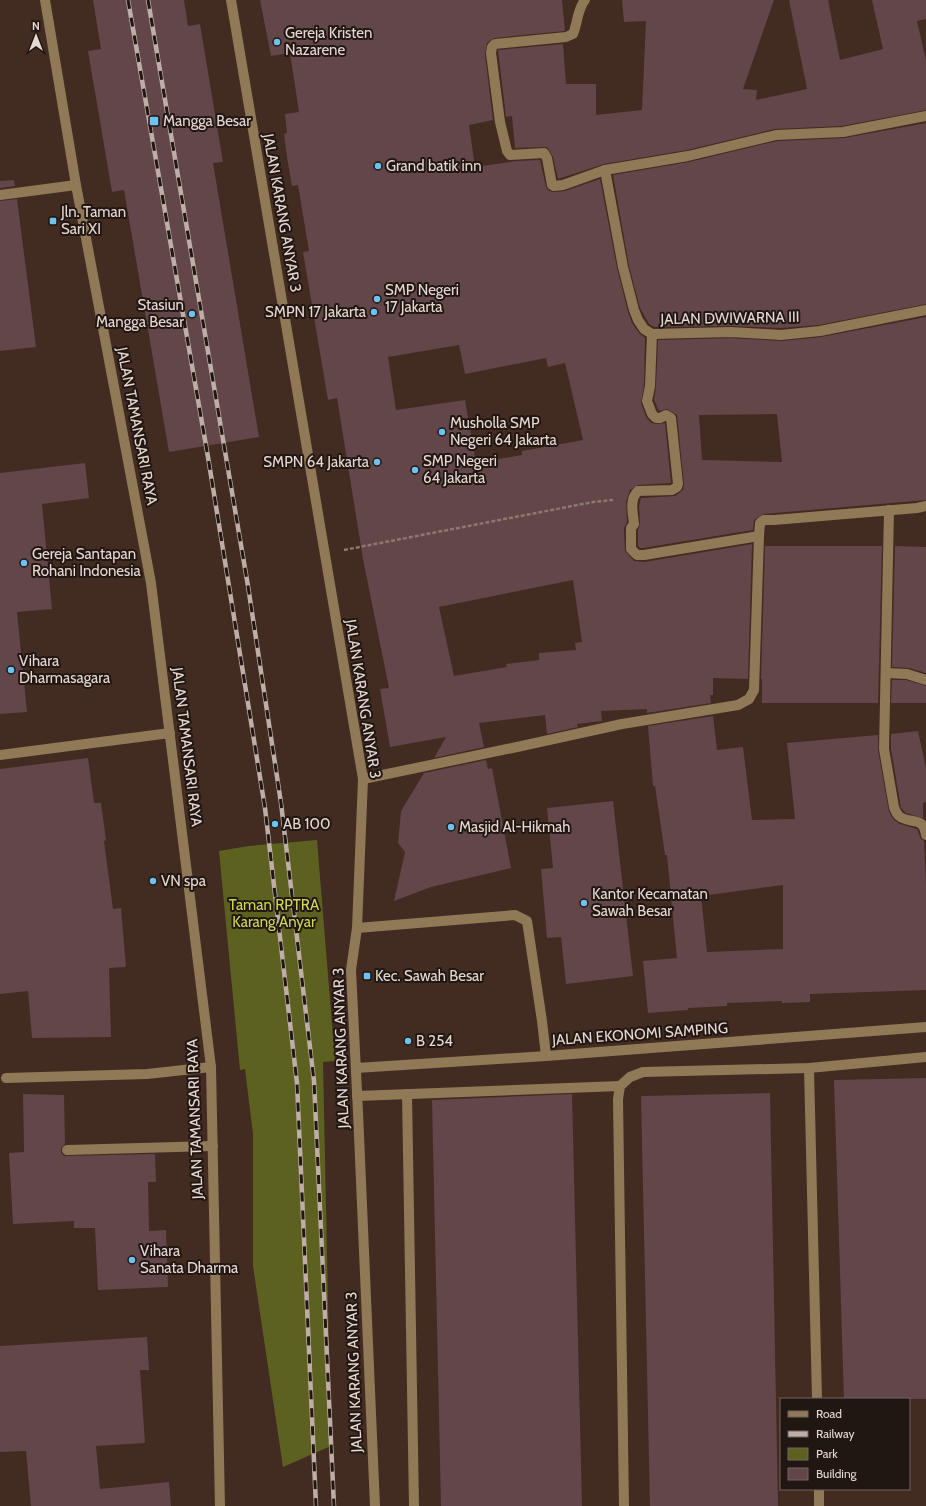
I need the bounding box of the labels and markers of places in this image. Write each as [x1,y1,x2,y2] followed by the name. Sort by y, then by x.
[285,24,372,59] place label: Gereja Kristen Nazarene
[272,37,282,47] marker: Gereja Kristen Nazarene
[163,112,251,130] place label: Mangga Besar
[148,115,160,127] marker: Mangga Besar
[386,157,482,175] place label: Grand batik inn
[373,161,383,171] marker: Grand batik inn
[60,203,126,238] place label: Jln. Taman Sari XI
[48,216,58,226] marker: Jln. Taman Sari XI
[385,281,459,316] place label: SMP Negeri 17 Jakarta
[372,294,382,304] marker: SMP Negeri 17 Jakarta
[96,296,184,331] place label: Stasiun Mangga Besar
[265,303,367,321] place label: SMPN 17 Jakarta
[369,307,379,317] marker: SMPN 17 Jakarta
[187,309,197,319] marker: Stasiun Mangga Besar
[450,414,558,449] place label: Musholla SMP Negeri 64 Jakarta
[437,427,447,437] marker: Musholla SMP Negeri 64 Jakarta
[423,452,497,487] place label: SMP Negeri 64 Jakarta
[263,453,370,471] place label: SMPN 64 Jakarta
[372,457,382,467] marker: SMPN 64 Jakarta
[410,465,420,475] marker: SMP Negeri 64 Jakarta
[32,545,141,580] place label: Gereja Santapan Rohani Indonesia
[19,558,29,568] marker: Gereja Santapan Rohani Indonesia
[19,652,111,687] place label: Vihara Dharmasagara
[6,665,16,675] marker: Vihara Dharmasagara
[283,815,330,833] place label: AB 100
[459,818,570,836] place label: Masjid Al-Hikmah
[270,819,280,829] marker: AB 100
[446,822,456,832] marker: Masjid Al-Hikmah
[161,872,207,890] place label: VN spa
[148,876,158,886] marker: VN spa
[592,885,708,920] place label: Kantor Kecamatan Sawah Besar
[579,898,589,908] marker: Kantor Kecamatan Sawah Besar
[375,967,484,985] place label: Kec. Sawah Besar
[362,971,372,981] marker: Kec. Sawah Besar
[416,1032,453,1050] place label: B 254
[403,1036,413,1046] marker: B 254
[140,1242,239,1277] place label: Vihara Sanata Dharma
[127,1255,137,1265] marker: Vihara Sanata Dharma

